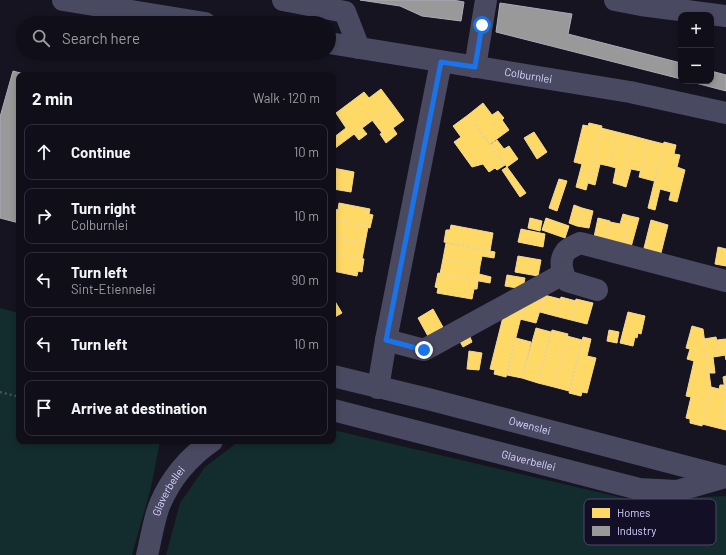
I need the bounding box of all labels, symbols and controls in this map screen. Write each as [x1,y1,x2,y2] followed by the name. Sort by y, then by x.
[678,12,714,84] map controls
[678,12,714,48] button: +
[16,16,336,60] search box
[473,16,491,34] route start
[30,27,52,49] icon: search
[62,29,140,47] text: Search here
[678,48,714,84] button: −
[504,65,554,85] street label: Colburnlei
[32,88,73,108] text: 2 min
[253,90,320,106] text: Walk · 120 m
[33,141,55,163] icon: ahead
[71,143,131,161] text: Continue
[294,144,319,160] text: 10 m
[71,199,136,217] text: Turn right
[33,205,55,227] icon: right
[294,208,319,224] text: 10 m
[71,217,128,233] text: Colburnlei
[71,263,127,281] text: Turn left
[33,269,55,291] icon: left
[292,272,319,288] text: 90 m
[71,281,156,297] text: Sint-Etiennelei
[33,333,55,355] icon: left
[71,335,127,353] text: Turn left
[294,336,319,352] text: 10 m
[415,341,433,359] route end
[33,397,55,419] icon: arrive
[71,399,207,417] text: Arrive at destination
[508,413,553,437] street label: Owenslei
[500,447,557,473] street label: Glaverbellei
[149,463,187,517] street label: Glaverbellei
[584,499,716,545] legend
[617,506,650,519] text: Homes
[617,524,656,537] text: Industry

